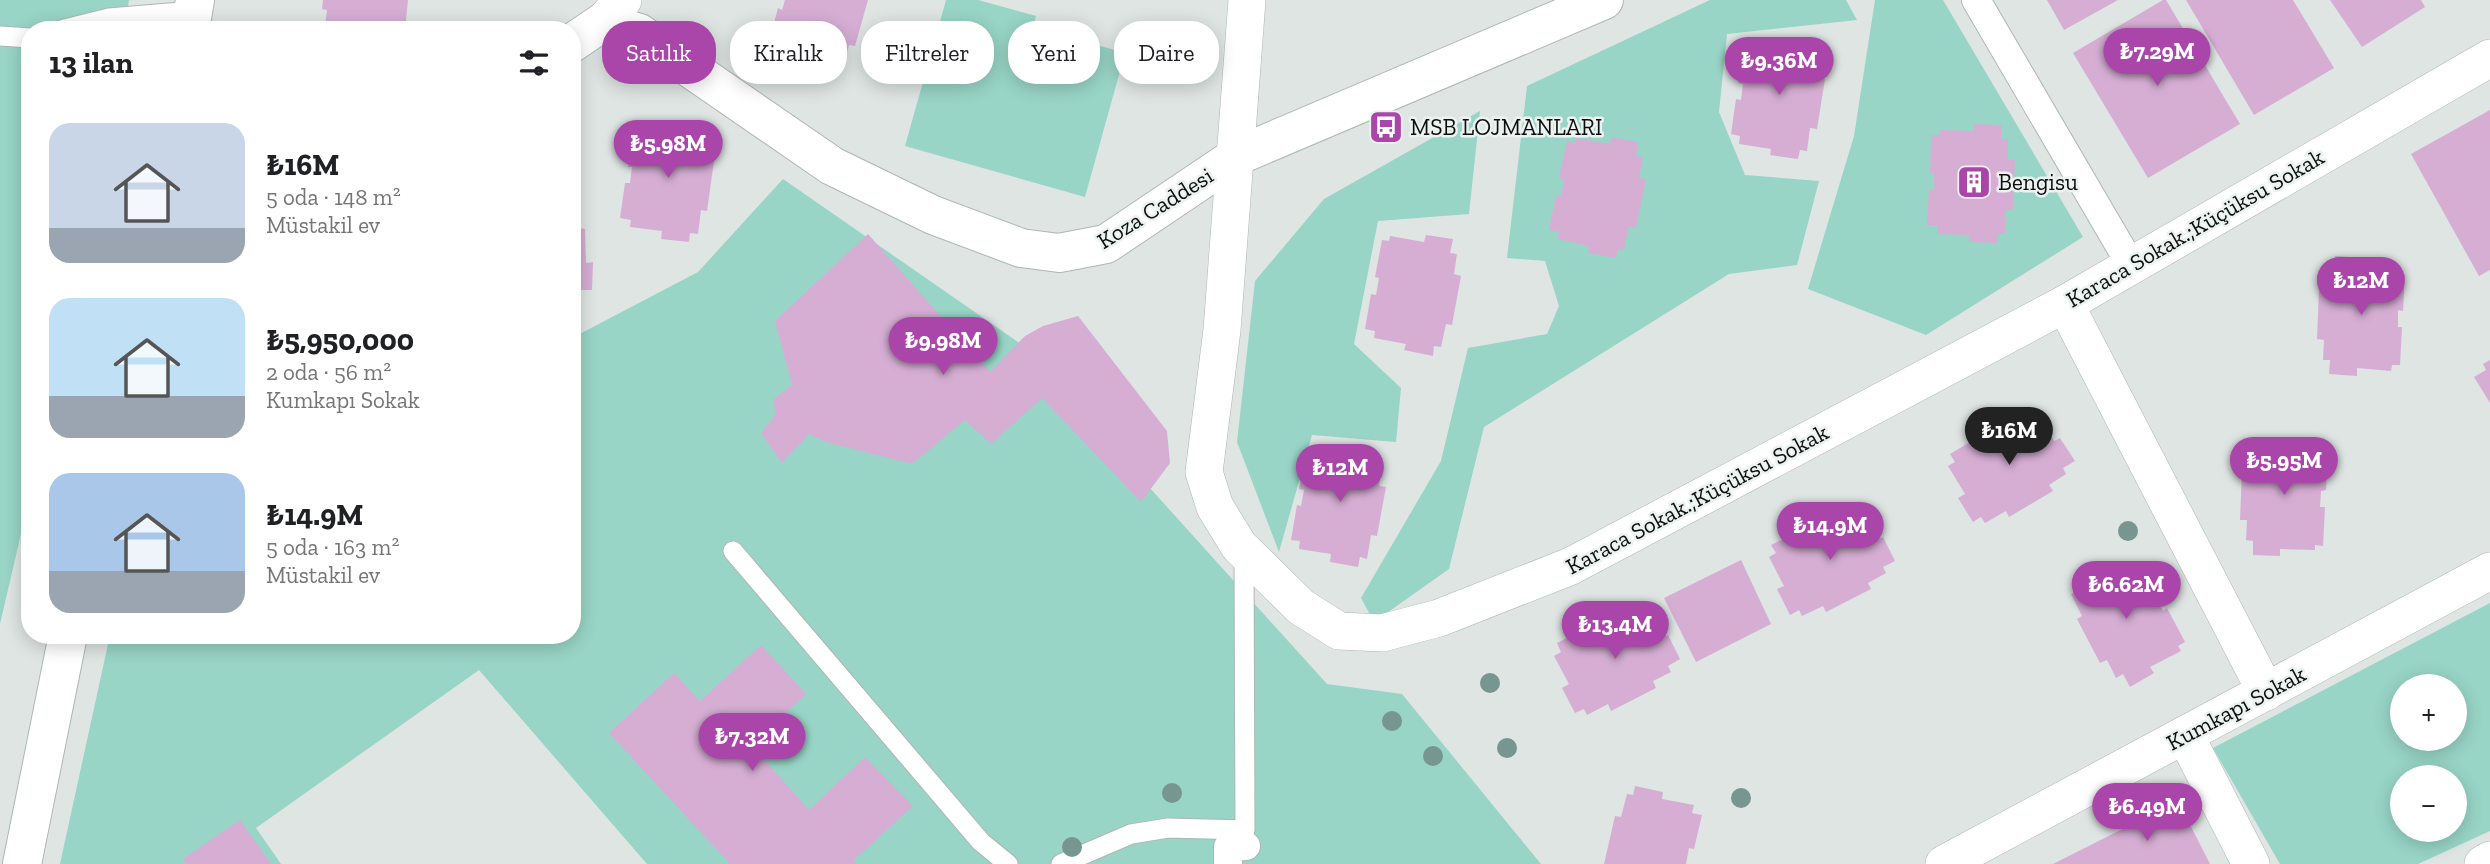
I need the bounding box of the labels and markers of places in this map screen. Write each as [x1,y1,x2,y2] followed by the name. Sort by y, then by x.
[2100,28,2214,88] pin: ₺7.29M
[1722,38,1836,97] pin: ₺9.36M
[1367,108,1405,146] bus stop icon: MSB LOJMANLARI
[1410,113,1602,141] place label: MSB LOJMANLARI
[611,120,725,180] pin: ₺5.98M
[1955,163,1993,201] building icon: Bengisu
[1998,168,2078,196] place label: Bengisu
[2320,258,2402,317] pin: ₺12M
[886,318,1000,377] pin: ₺9.98M
[1968,407,2050,467] pin: ₺16M
[2227,438,2341,497] pin: ₺5.95M
[1299,444,1381,504] pin: ₺12M
[1773,503,1887,562] pin: ₺14.9M
[2069,562,2183,621] pin: ₺6.62M
[1558,602,1672,661] pin: ₺13.4M
[695,714,809,773] pin: ₺7.32M
[2090,784,2204,843] pin: ₺6.49M

